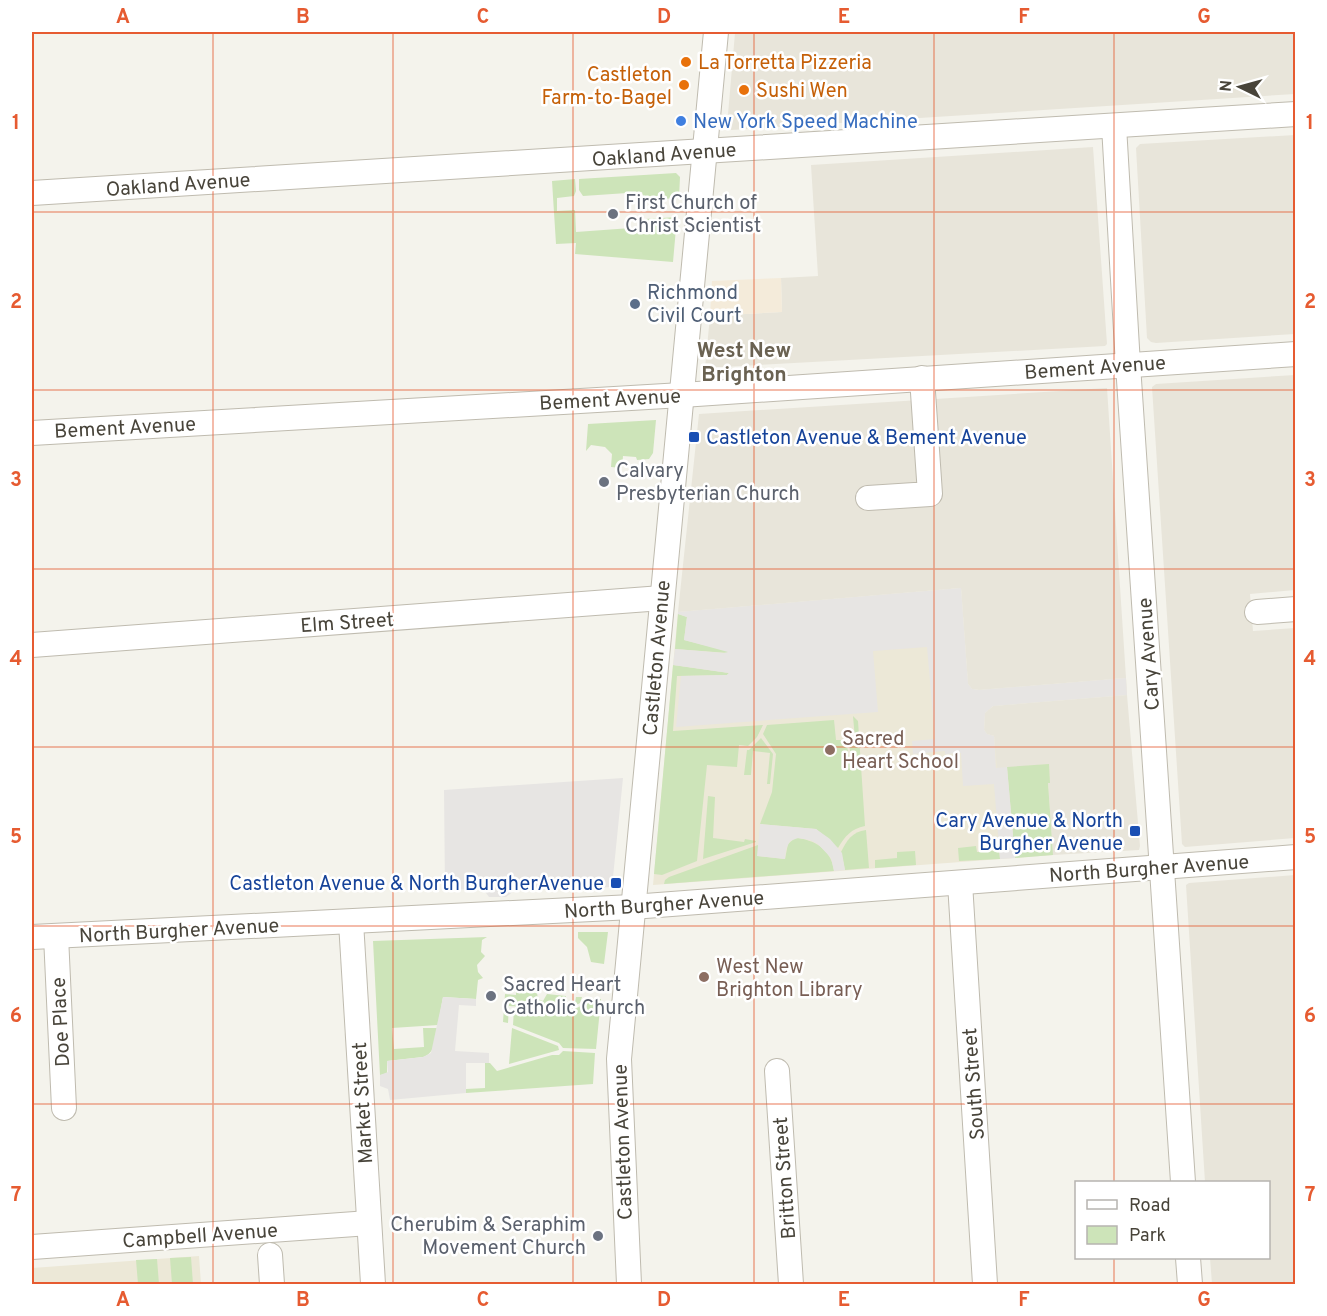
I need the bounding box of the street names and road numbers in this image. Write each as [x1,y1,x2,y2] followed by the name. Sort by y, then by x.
[591,138,737,174] street label: Oakland Avenue
[105,168,251,204] street label: Oakland Avenue
[1024,351,1167,387] street label: Bement Avenue
[539,384,682,418] street label: Bement Avenue
[54,412,197,446] street label: Bement Avenue
[638,579,678,737] street label: Castleton Avenue
[1133,597,1167,711] street label: Cary Avenue
[299,608,395,640] street label: Elm Street
[1048,850,1250,890] street label: North Burgher Avenue
[563,886,765,926] street label: North Burgher Avenue
[78,914,280,950] street label: North Burgher Avenue
[47,976,77,1067] street label: Doe Place
[958,1027,992,1141] street label: South Street
[348,1041,380,1164] street label: Market Street
[608,1064,640,1220] street label: Castleton Avenue
[769,1116,803,1240] street label: Britton Street
[122,1219,279,1255] street label: Campbell Avenue

